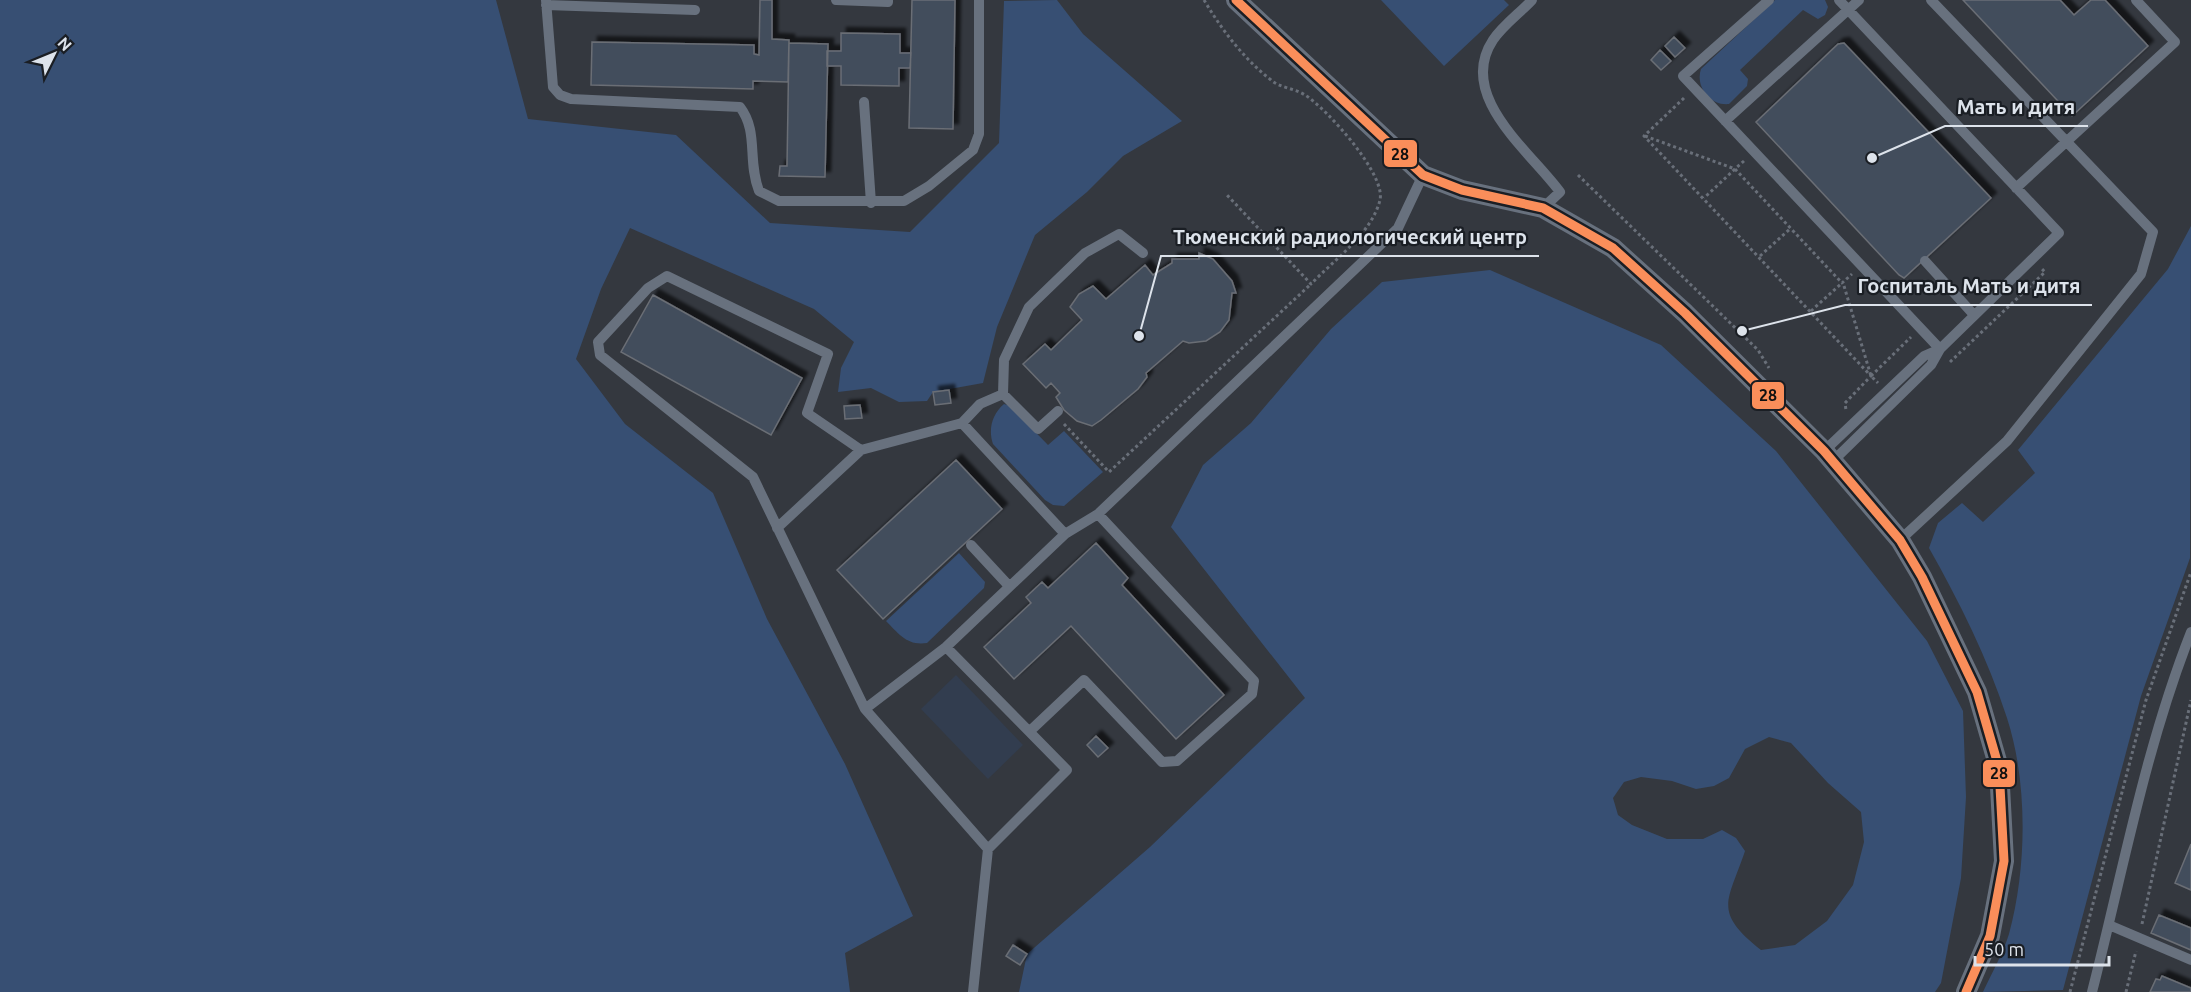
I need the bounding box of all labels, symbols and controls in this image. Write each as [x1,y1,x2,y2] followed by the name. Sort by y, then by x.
[24,24,84,84] north arrow
[54,33,76,54] text: N
[1945,88,2088,126] callout: Мать и дитя
[1957,95,2075,118] text: Мать и дитя
[1383,139,1418,168] line badge: 28
[1391,145,1409,163] text: 28
[1161,218,1539,256] callout: Тюменский радиологический центр
[1173,225,1527,248] text: Тюменский радиологический центр
[1845,267,2092,305] callout: Госпиталь Мать и дитя
[1857,274,2081,297] text: Госпиталь Мать и дитя
[1751,381,1785,410] line badge: 28
[1759,386,1777,404] text: 28
[1982,759,2016,788] line badge: 28
[1990,764,2008,782] text: 28
[1975,929,2108,967] scale bar
[1984,939,2024,959] text: 50 m

